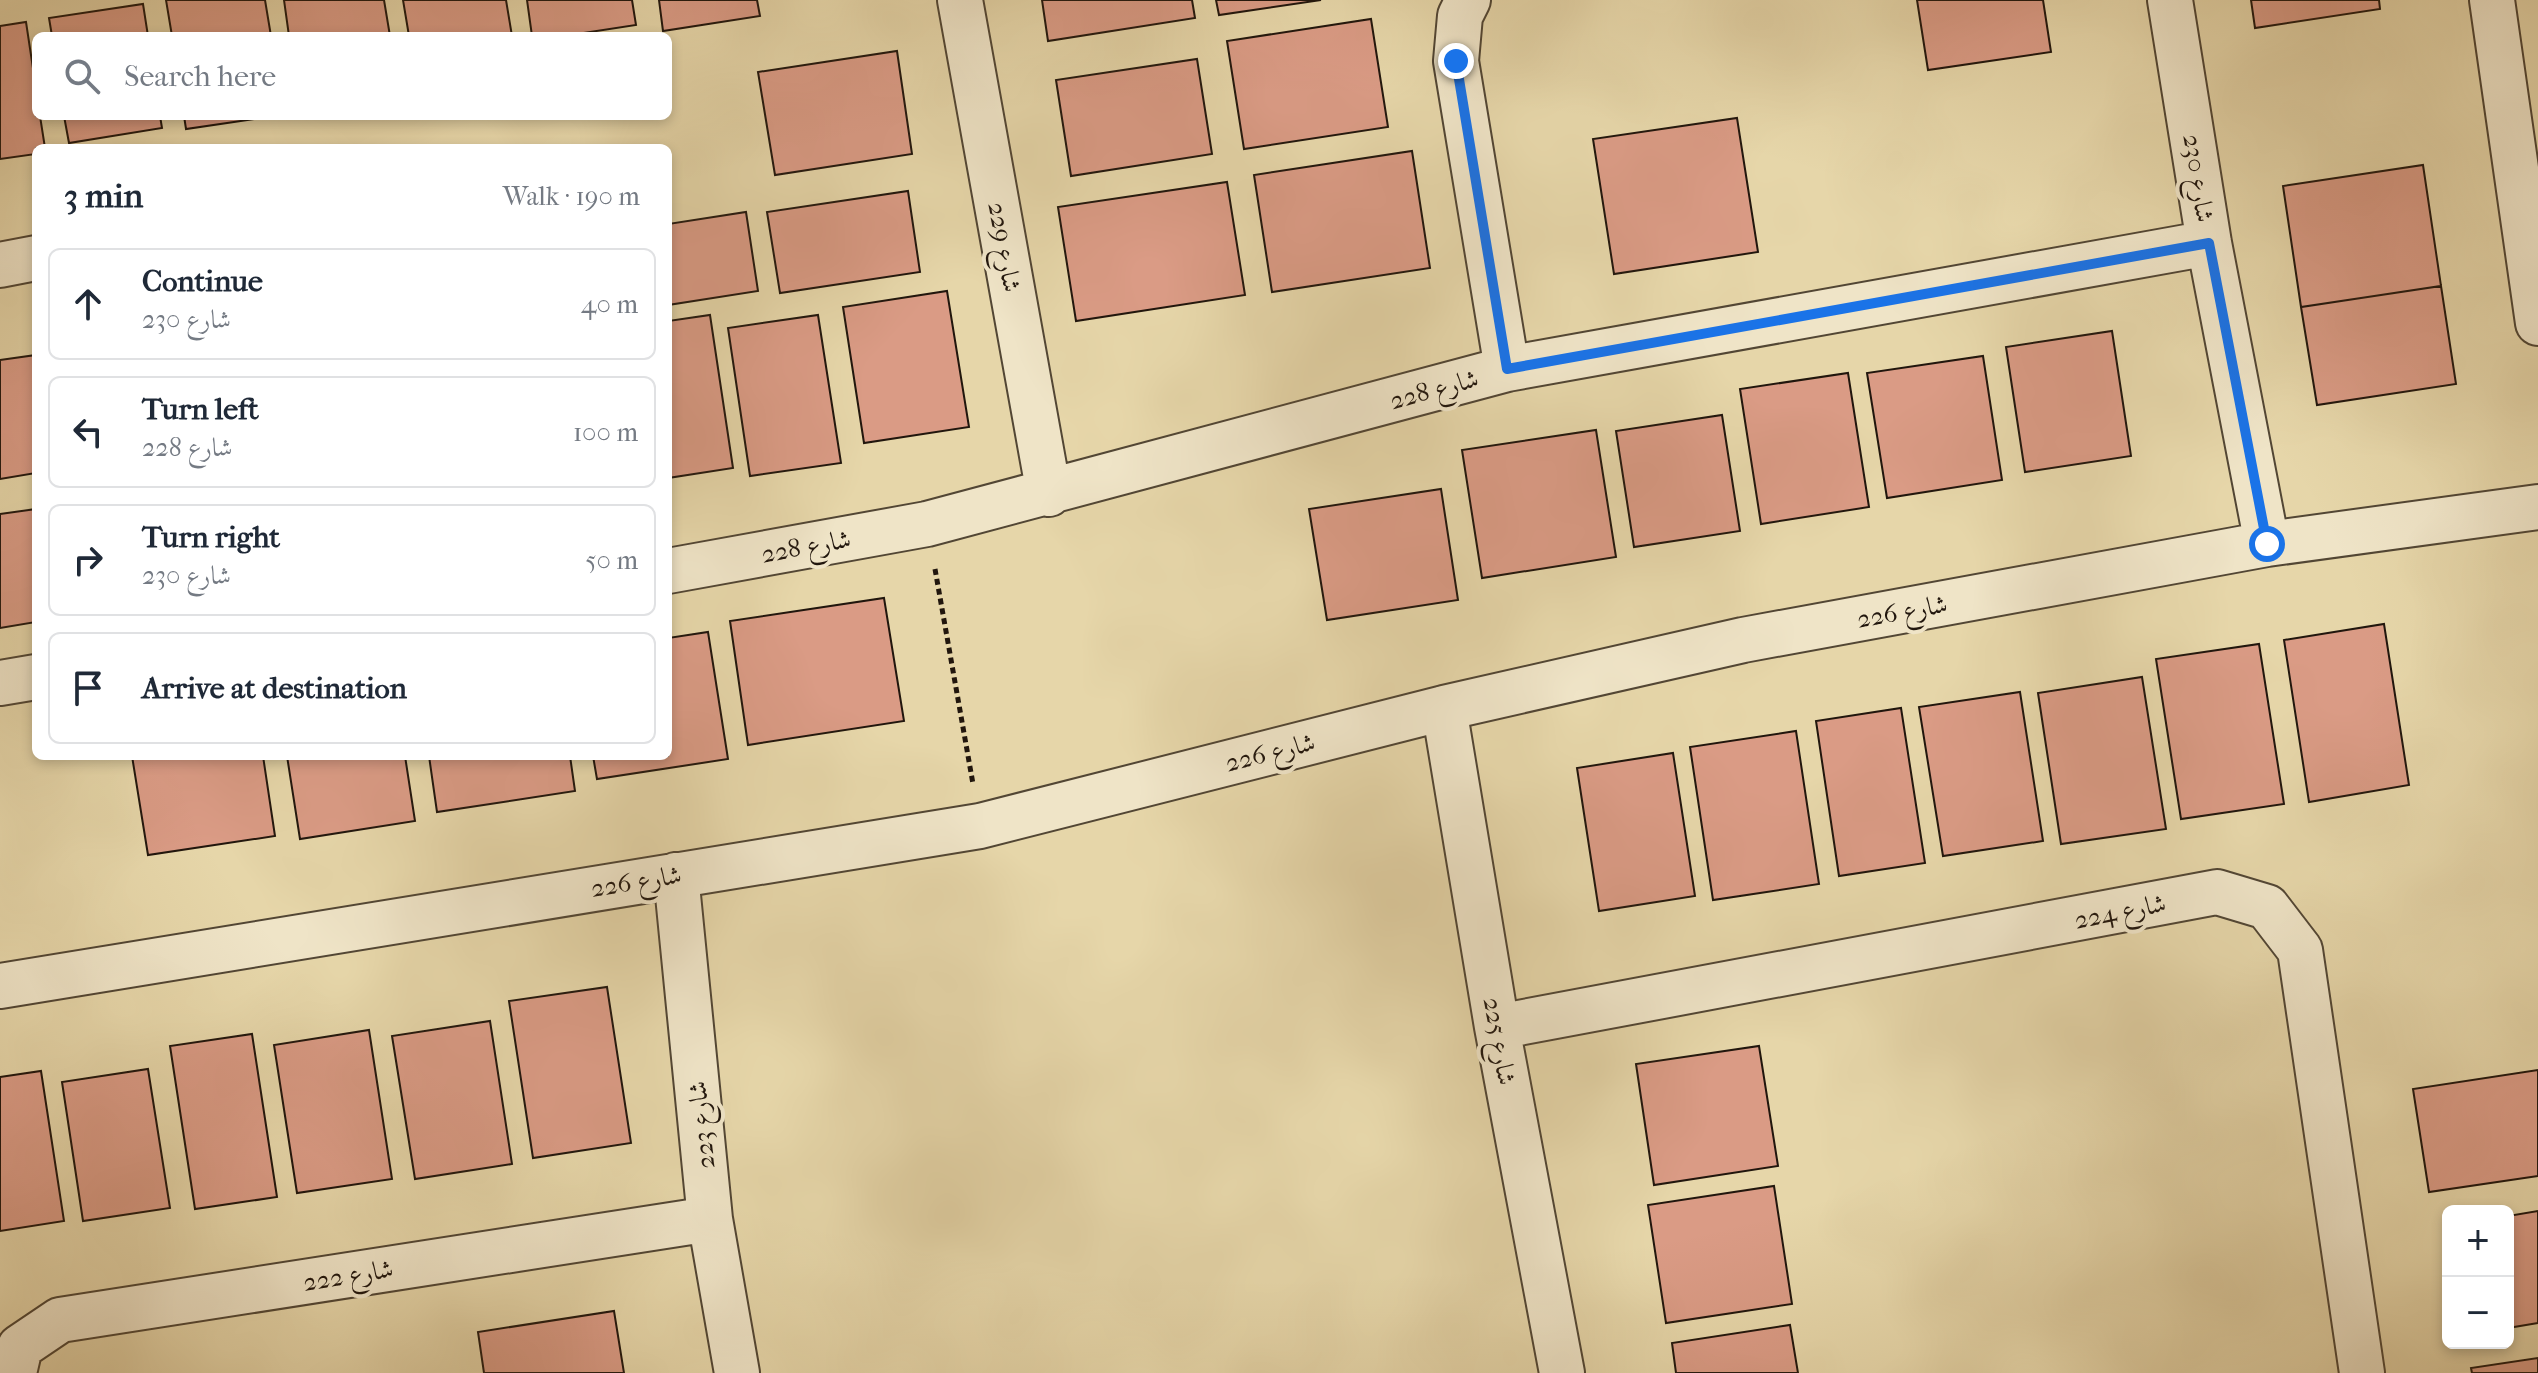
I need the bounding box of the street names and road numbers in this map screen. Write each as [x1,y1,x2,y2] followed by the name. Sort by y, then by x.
[2170,132,2221,225] street label: شارع 230
[975,200,1028,296] street label: شارع 229
[1386,363,1483,422] street label: شارع 228
[759,523,854,576] street label: شارع 228
[1854,588,1951,641] street label: شارع 226
[1222,726,1320,784] street label: شارع 226
[588,859,685,910] street label: شارع 226
[2072,887,2170,941] street label: شارع 224
[1471,995,1522,1088] street label: شارع 225
[681,1079,727,1170] street label: شارع 223
[301,1253,396,1304] street label: شارع 222

